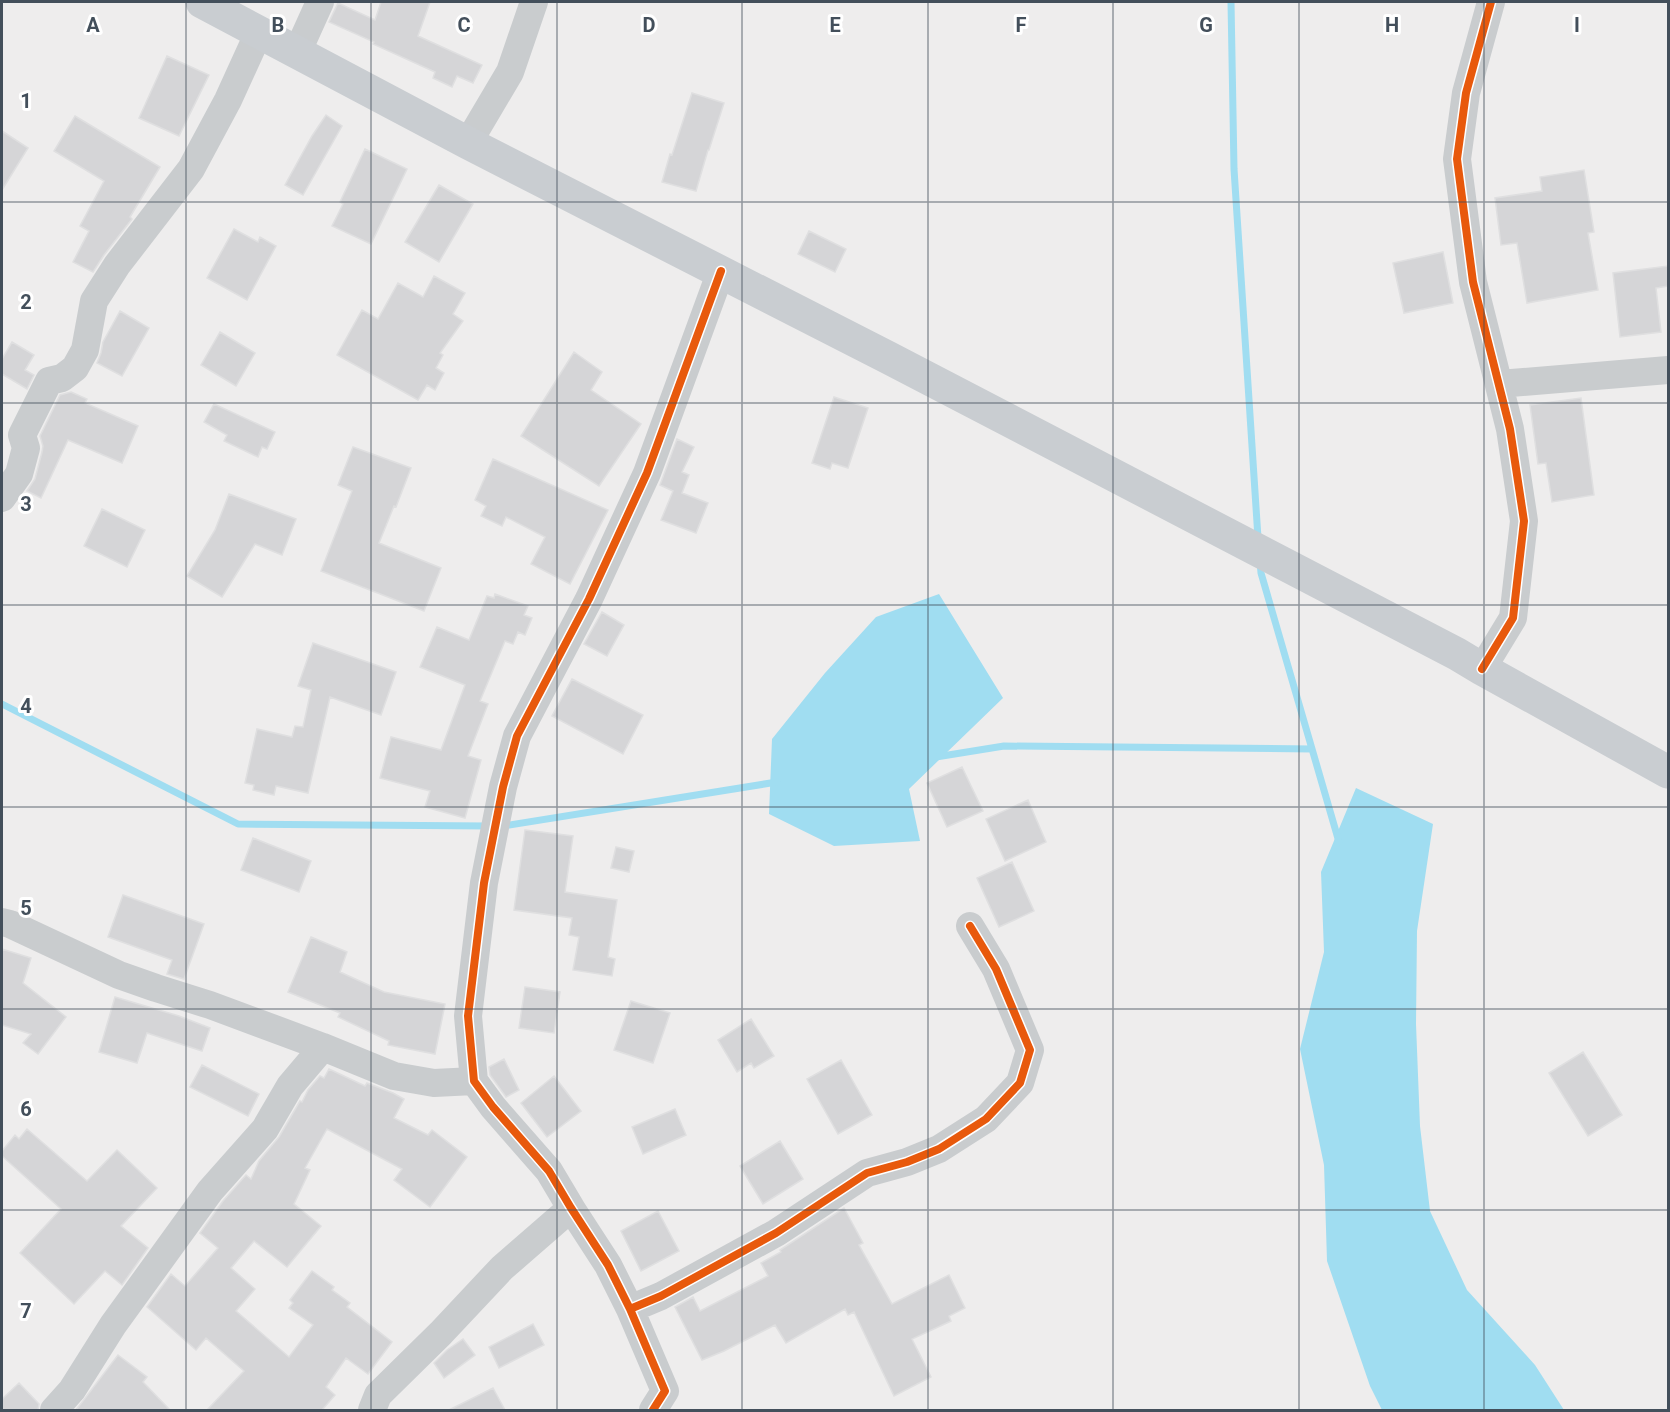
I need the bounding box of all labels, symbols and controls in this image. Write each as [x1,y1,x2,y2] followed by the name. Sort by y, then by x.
[86,13,100,37] text: A
[272,13,284,37] text: B
[457,13,471,37] text: C
[643,13,656,37] text: D
[829,13,841,37] text: E
[1016,13,1027,37] text: F
[1199,13,1213,37] text: G
[1385,13,1399,37] text: H
[1574,13,1580,37] text: I
[20,89,32,113] text: 1
[20,290,32,314] text: 2
[20,492,32,516] text: 3
[20,694,32,718] text: 4
[20,896,32,920] text: 5
[20,1097,32,1121] text: 6
[20,1299,32,1323] text: 7

